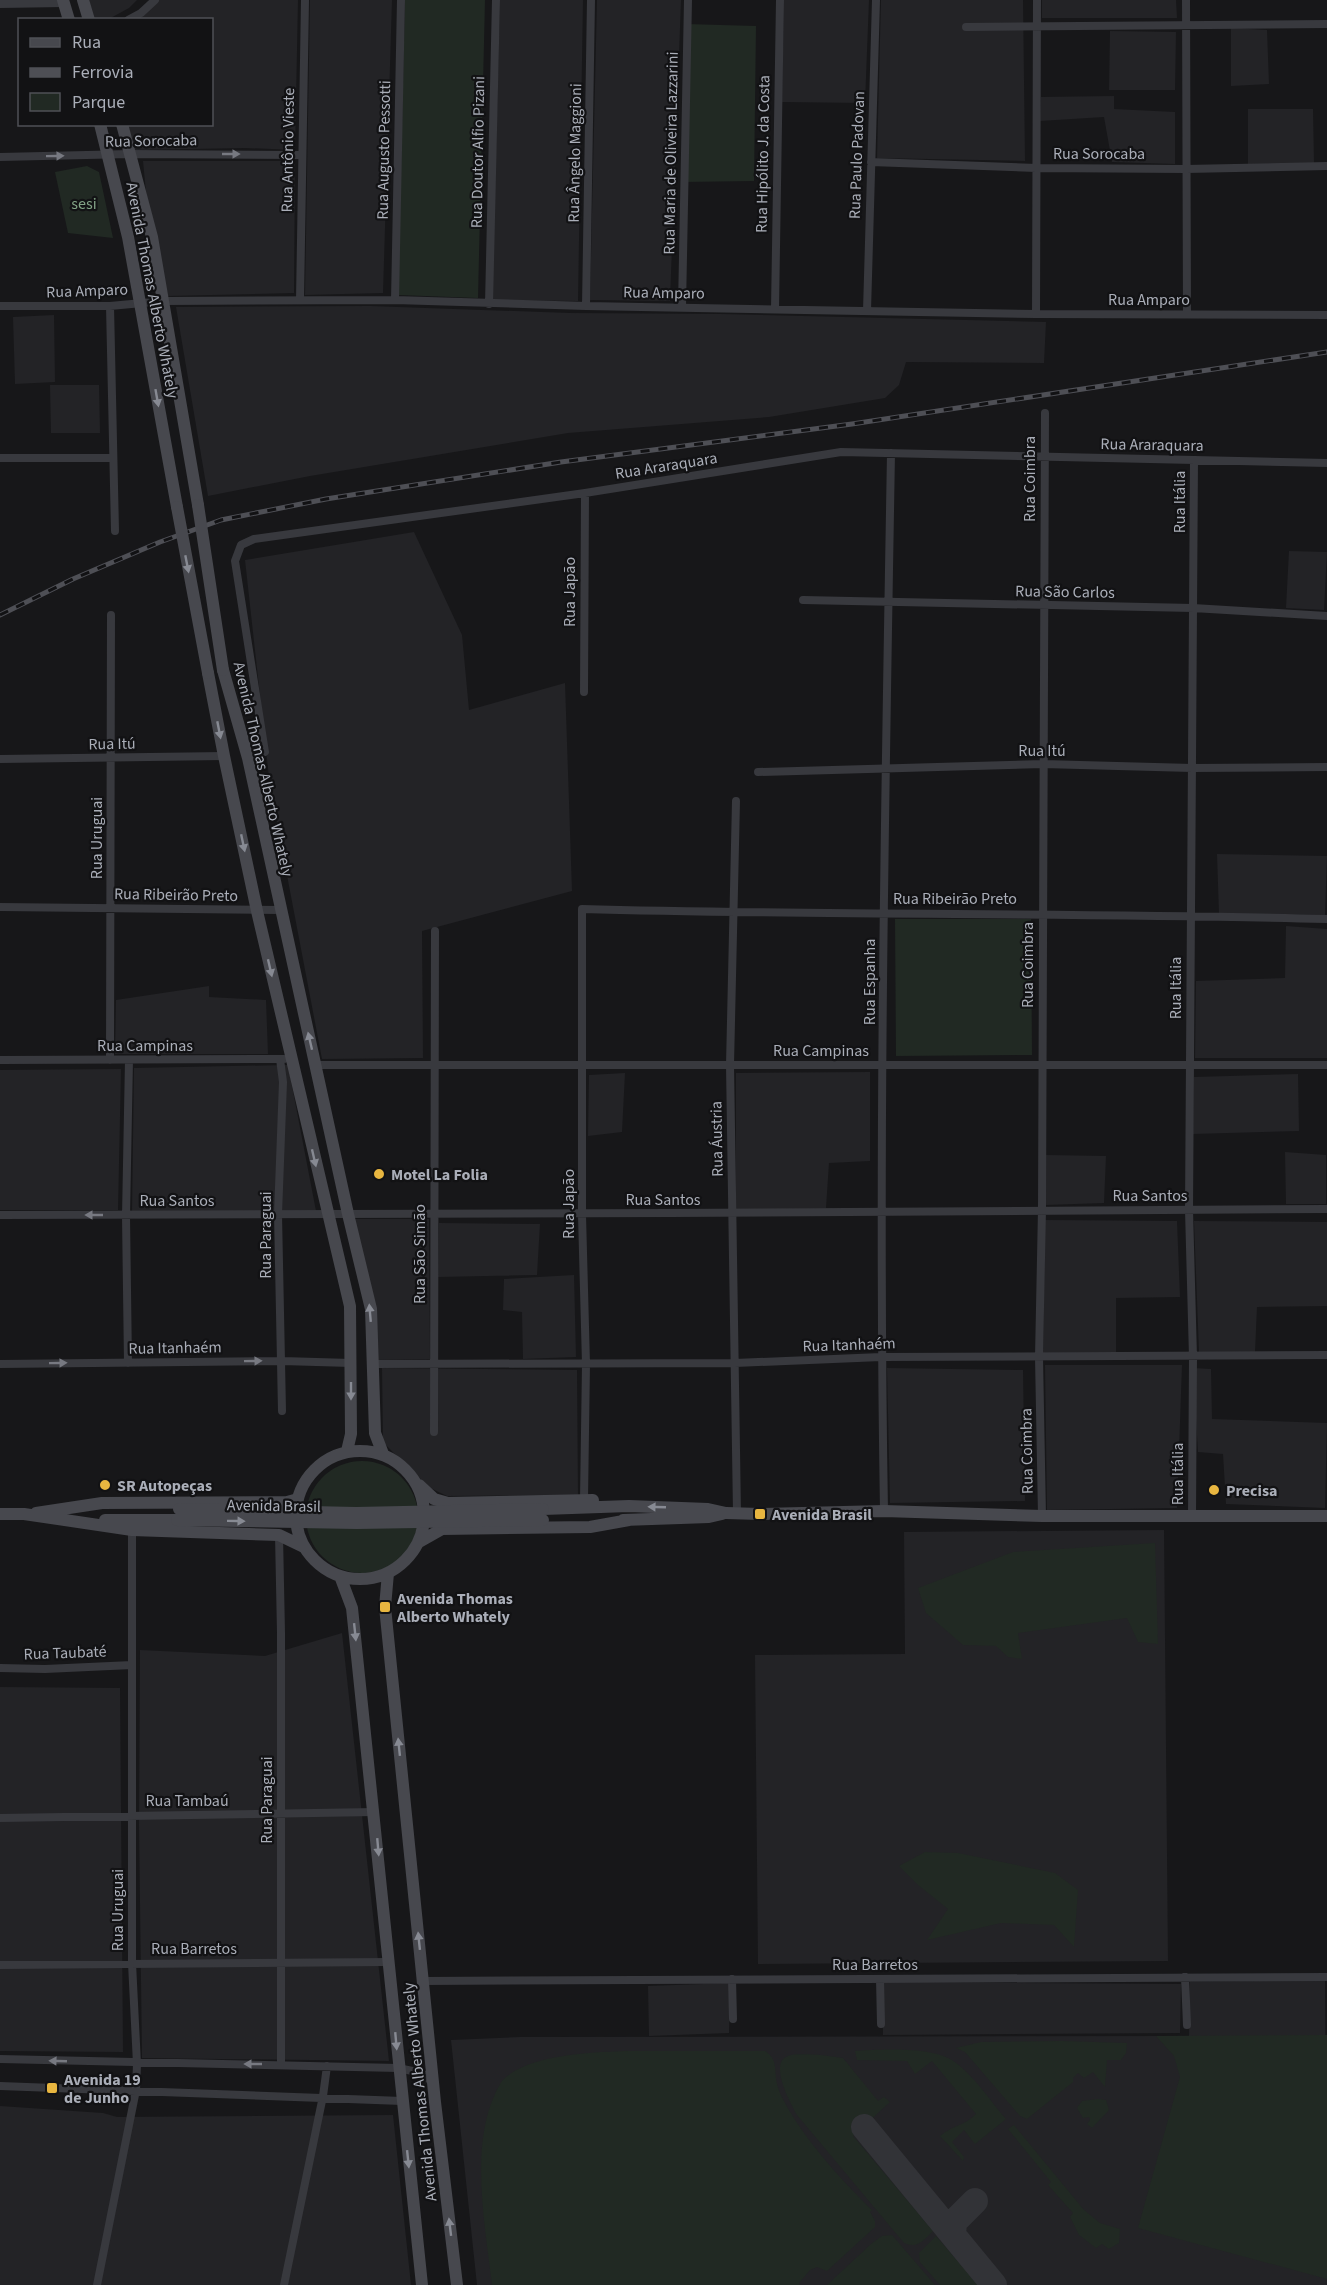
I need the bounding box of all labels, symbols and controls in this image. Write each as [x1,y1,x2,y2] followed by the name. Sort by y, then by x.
[18,18,213,126] legend
[72,30,101,55] text: Rua
[658,51,684,255] street label: Rua Maria de Oliveira Lazzarini
[72,60,133,85] text: Ferrovia
[751,75,775,233] street label: Rua Hipólito J. da Costa
[466,76,490,228] street label: Rua Doutor Alfio Pizani
[372,80,396,220] street label: Rua Augusto Pessotti
[563,83,587,223] street label: Rua Ângelo Maggioni
[276,87,300,212] street label: Rua Antônio Vieste
[72,90,125,115] text: Parque
[844,91,870,219] street label: Rua Paulo Padovan
[105,129,197,153] street label: Rua Sorocaba
[1053,143,1145,165] street label: Rua Sorocaba
[221,150,240,159] one-way arrow
[45,151,64,161] one-way arrow
[120,180,184,401] street label: Avenida Thomas Alberto Whately
[71,193,97,215] park label: sesi
[46,279,128,303] street label: Rua Amparo
[623,281,705,305] street label: Rua Amparo
[1108,289,1190,311] street label: Rua Amparo
[153,389,162,408] one-way arrow
[1100,433,1204,457] street label: Rua Araraquara
[1019,436,1041,522] street label: Rua Coimbra
[614,447,719,485] street label: Rua Araraquara
[1169,471,1191,533] street label: Rua Itália
[183,555,192,574] one-way arrow
[559,557,581,627] street label: Rua Japão
[1015,580,1115,604] street label: Rua São Carlos
[228,660,299,879] street label: Avenida Thomas Alberto Whately
[215,721,224,740] one-way arrow
[88,733,136,755] street label: Rua Itú
[1018,740,1066,762] street label: Rua Itú
[86,797,108,879] street label: Rua Uruguai
[238,834,248,853] one-way arrow
[114,883,238,907] street label: Rua Ribeirão Preto
[893,888,1017,910] street label: Rua Ribeirão Preto
[1017,922,1039,1008] street label: Rua Coimbra
[859,939,881,1025] street label: Rua Espanha
[1165,957,1187,1019] street label: Rua Itália
[266,959,275,978] one-way arrow
[304,1032,314,1051] one-way arrow
[97,1035,193,1057] street label: Rua Campinas
[773,1040,869,1062] street label: Rua Campinas
[705,1101,729,1177] street label: Rua Áustria
[310,1149,319,1168] one-way arrow
[391,1164,488,1186] place label: Motel La Folia
[372,1167,386,1181] marker: Motel La Folia
[558,1169,580,1239] street label: Rua Japão
[1113,1185,1188,1207] street label: Rua Santos
[626,1189,701,1211] street label: Rua Santos
[140,1190,215,1212] street label: Rua Santos
[255,1191,277,1279] street label: Rua Paraguai
[409,1204,431,1304] street label: Rua São Simão
[84,1211,103,1220] one-way arrow
[365,1304,375,1323] one-way arrow
[802,1332,896,1358] street label: Rua Itanhaém
[128,1336,222,1360] street label: Rua Itanhaém
[244,1356,263,1366] one-way arrow
[49,1358,68,1368] one-way arrow
[346,1381,356,1400] one-way arrow
[1015,1408,1039,1494] street label: Rua Coimbra
[1167,1443,1189,1505] street label: Rua Itália
[117,1475,212,1497] place label: SR Autopeças
[98,1478,112,1492] marker: SR Autopeças
[1226,1480,1277,1502] place label: Precisa
[1207,1483,1221,1497] marker: Precisa
[227,1494,321,1518] street label: Avenida Brasil
[647,1502,666,1512] one-way arrow
[771,1504,872,1526] place label: Avenida Brasil
[753,1507,767,1521] marker: Avenida Brasil
[226,1516,245,1526] one-way arrow
[396,1588,513,1628] place label: Avenida Thomas Alberto Whately
[378,1600,392,1614] marker: Avenida Thomas Alberto Whately
[350,1622,360,1641] one-way arrow
[23,1641,107,1665] street label: Rua Taubaté
[394,1738,404,1757] one-way arrow
[256,1756,278,1844] street label: Rua Paraguai
[145,1790,229,1812] street label: Rua Tambaú
[373,1837,383,1856] one-way arrow
[107,1869,129,1951] street label: Rua Uruguai
[414,1932,424,1951] one-way arrow
[151,1938,237,1960] street label: Rua Barretos
[832,1954,918,1976] street label: Rua Barretos
[398,1981,442,2202] street label: Avenida Thomas Alberto Whately
[391,2031,401,2050] one-way arrow
[49,2057,68,2066] one-way arrow
[244,2059,263,2069] one-way arrow
[63,2069,141,2109] place label: Avenida 19 de Junho
[45,2081,59,2095] marker: Avenida 19 de Junho
[403,2149,413,2168] one-way arrow
[446,2217,455,2236] one-way arrow

